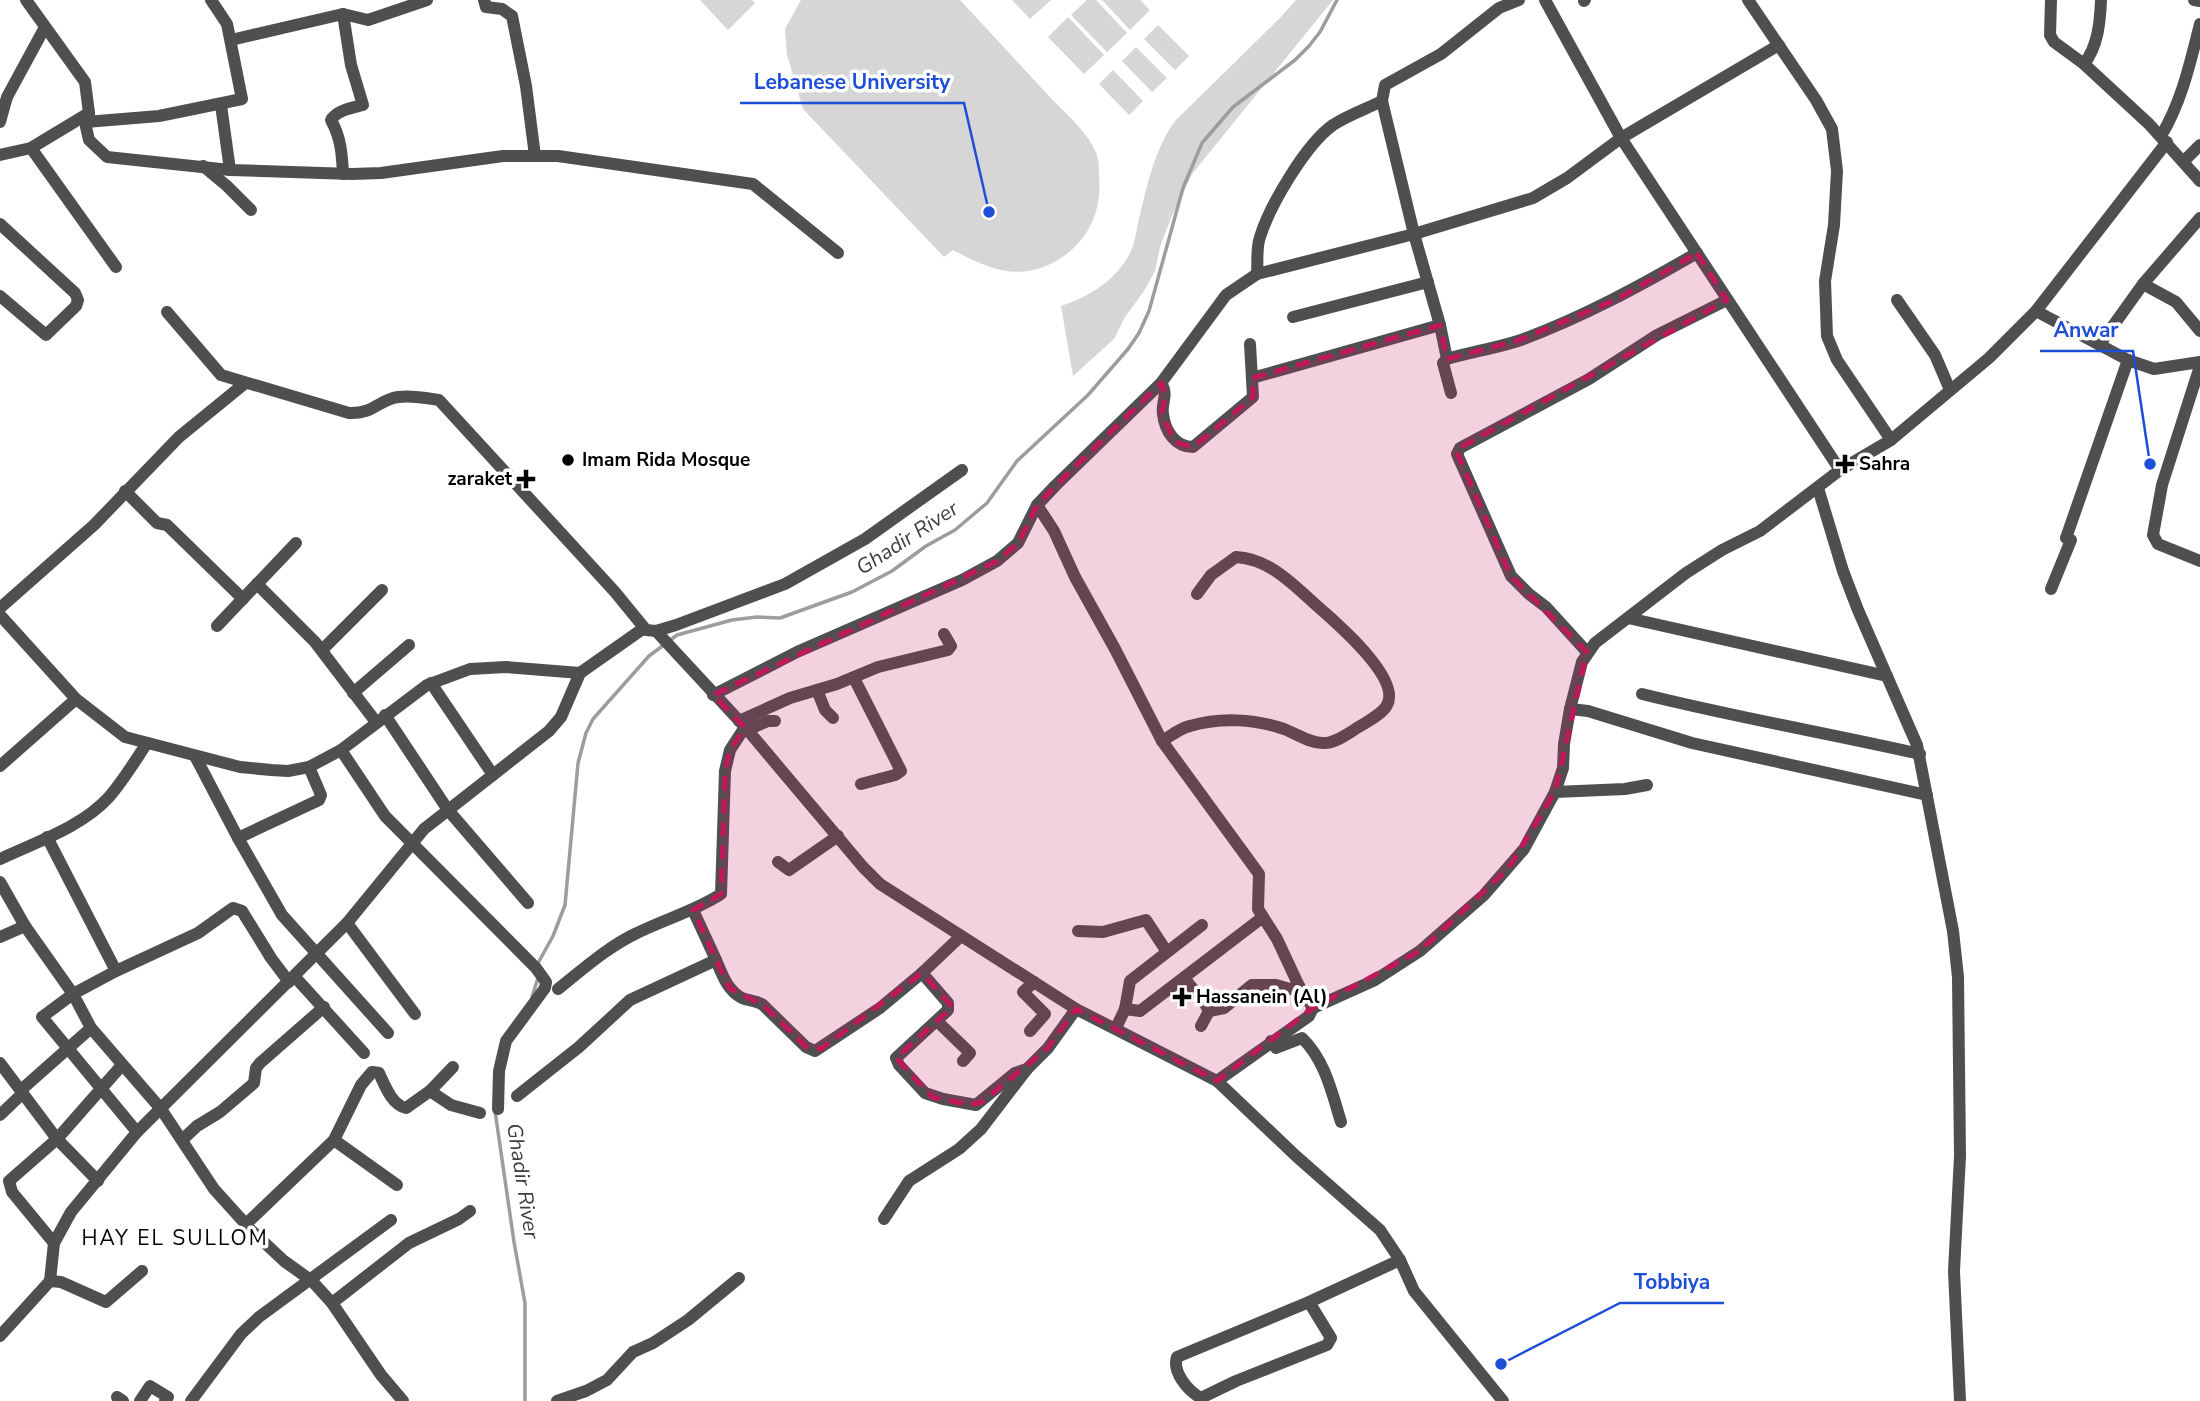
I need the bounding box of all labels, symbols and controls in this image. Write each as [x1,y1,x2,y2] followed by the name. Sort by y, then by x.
[740,61,964,103] callout: Lebanese University
[754,68,951,96] text: Lebanese University
[2040,309,2133,351] callout: Anwar
[2053,316,2119,344] text: Anwar
[582,447,750,473] place label: Imam Rida Mosque
[1859,451,1910,477] place label: Sahra
[560,452,576,468] marker: Imam Rida Mosque
[1837,456,1853,472] marker: Sahra
[447,466,513,492] place label: zaraket
[518,471,534,487] marker: zaraket
[850,494,964,581] water label: Ghadir River
[1196,984,1328,1010] place label: Hassanein (Al)
[1174,989,1190,1005] marker: Hassanein (Al)
[500,1121,546,1241] water label: Ghadir River
[81,1224,269,1252] district label: HAY EL SULLOM
[1620,1261,1724,1303] callout: Tobbiya
[1634,1268,1710,1296] text: Tobbiya

